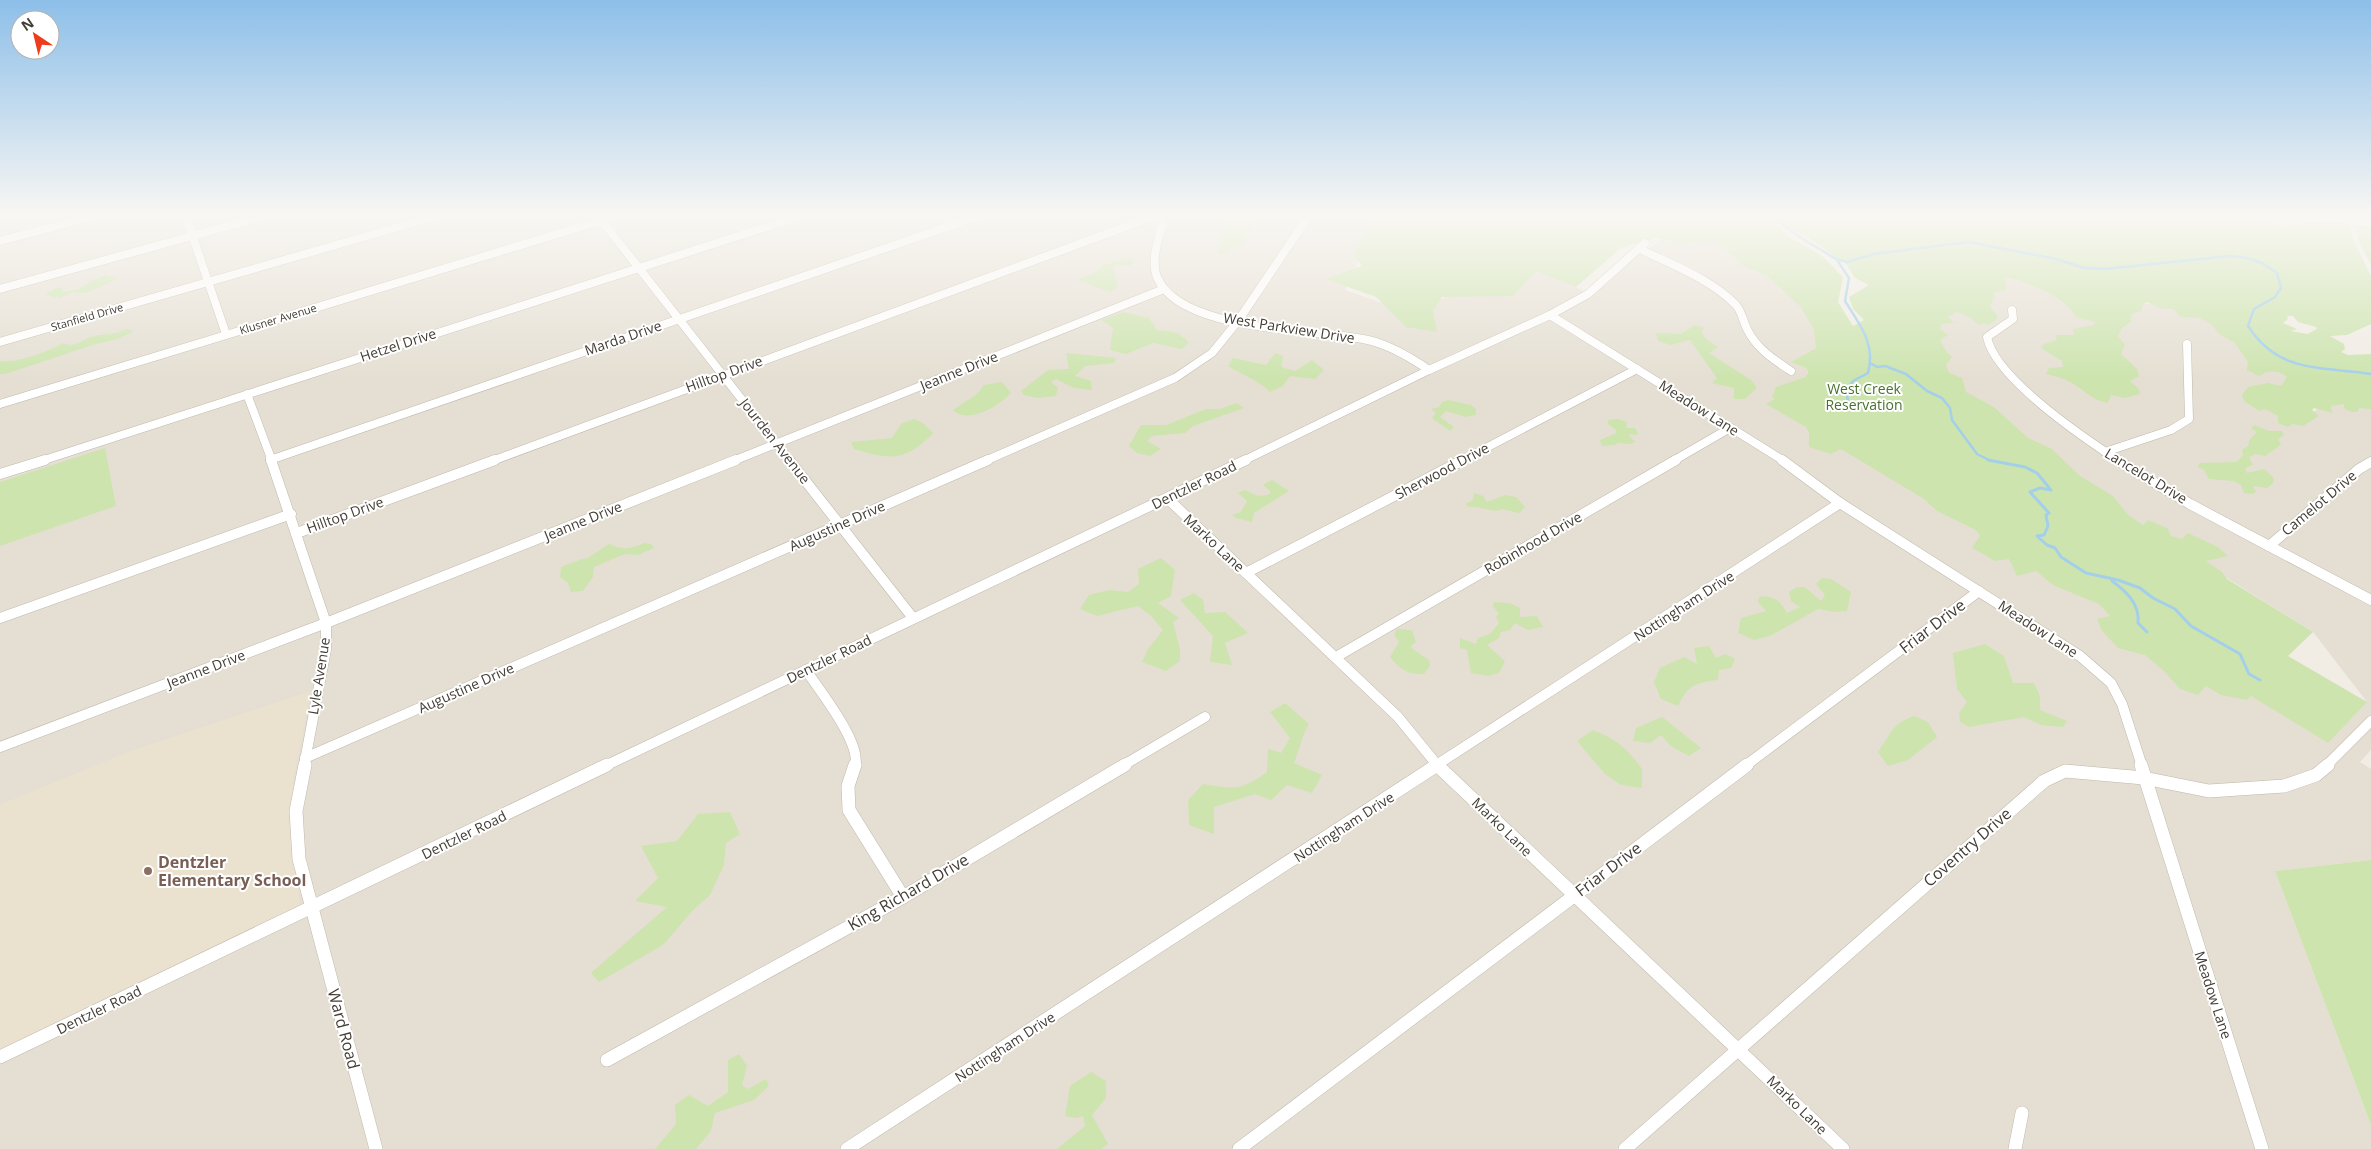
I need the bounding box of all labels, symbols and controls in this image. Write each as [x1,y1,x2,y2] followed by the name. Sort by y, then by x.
[10,10,60,60] north arrow
[17,13,37,35] text: N
[49,299,125,334] street label: Stanfield Drive
[237,300,318,337] street label: Klusner Avenue
[1222,308,1356,347] street label: West Parkview Drive
[582,315,664,360] street label: Marda Drive
[357,323,438,366] street label: Hetzel Drive
[915,346,1001,396] street label: Jeanne Drive
[683,351,765,396] street label: Hilltop Drive
[1656,375,1743,440] street label: Meadow Lane
[1825,379,1903,414] park label: West Creek Reservation
[735,392,815,488] street label: Jourden Avenue
[1391,438,1492,503] street label: Sherwood Drive
[2101,443,2191,508] street label: Lancelot Drive
[1148,456,1239,513] street label: Dentzler Road
[2277,466,2360,540] street label: Camelot Drive
[304,492,386,537] street label: Hilltop Drive
[539,496,625,546] street label: Jeanne Drive
[786,496,888,555] street label: Augustine Drive
[1481,507,1585,578] street label: Robinhood Drive
[1180,509,1249,576] street label: Marko Lane
[1630,566,1738,645] street label: Nottingham Drive
[1894,594,1970,658] street label: Friar Drive
[1995,596,2082,661] street label: Meadow Lane
[783,630,874,687] street label: Dentzler Road
[303,636,334,716] street label: Lyle Avenue
[162,645,248,693] street label: Jeanne Drive
[415,658,517,717] street label: Augustine Drive
[1290,787,1398,866] street label: Nottingham Drive
[1468,793,1537,860] street label: Marko Lane
[1918,803,2016,891] street label: Coventry Drive
[418,806,509,863] street label: Dentzler Road
[1570,837,1646,901] street label: Friar Drive
[843,848,973,936] street label: King Richard Drive
[158,851,306,891] place label: Dentzler Elementary School
[142,865,154,877] marker: Dentzler Elementary School
[2190,949,2237,1041] street label: Meadow Lane
[53,981,144,1038] street label: Dentzler Road
[323,986,365,1072] street label: Ward Road
[951,1007,1059,1086] street label: Nottingham Drive
[1763,1071,1832,1138] street label: Marko Lane

